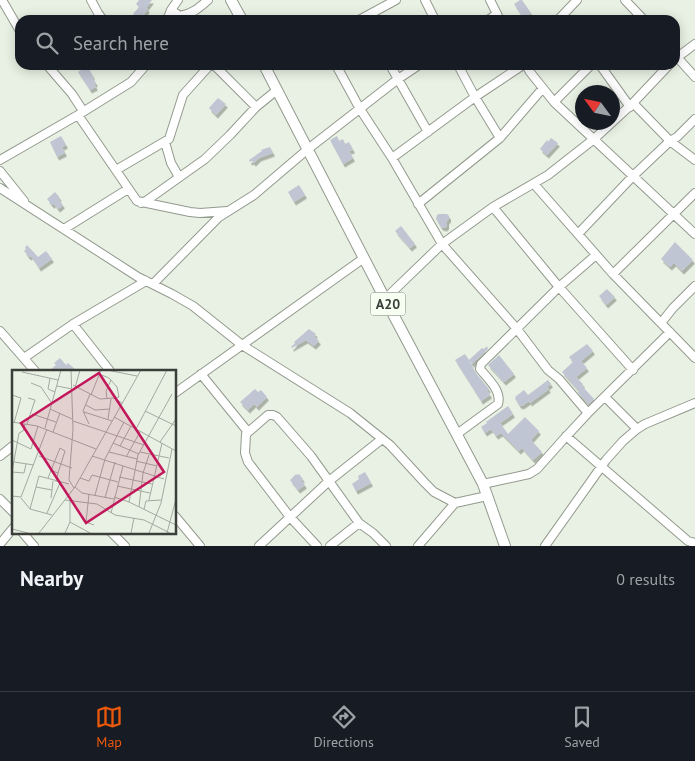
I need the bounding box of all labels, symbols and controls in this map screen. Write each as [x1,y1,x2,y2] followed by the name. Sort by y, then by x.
[15,15,680,70] search box
[33,29,61,57] icon: search
[73,31,169,55] text: Search here
[575,85,620,130] north arrow
[370,292,406,316] road number: A20
[12,370,176,534] inset map
[20,565,83,592] text: Nearby
[616,569,675,589] text: 0 results
[95,703,123,751] tab: Map
[313,703,374,751] tab: Directions
[564,703,600,751] tab: Saved

